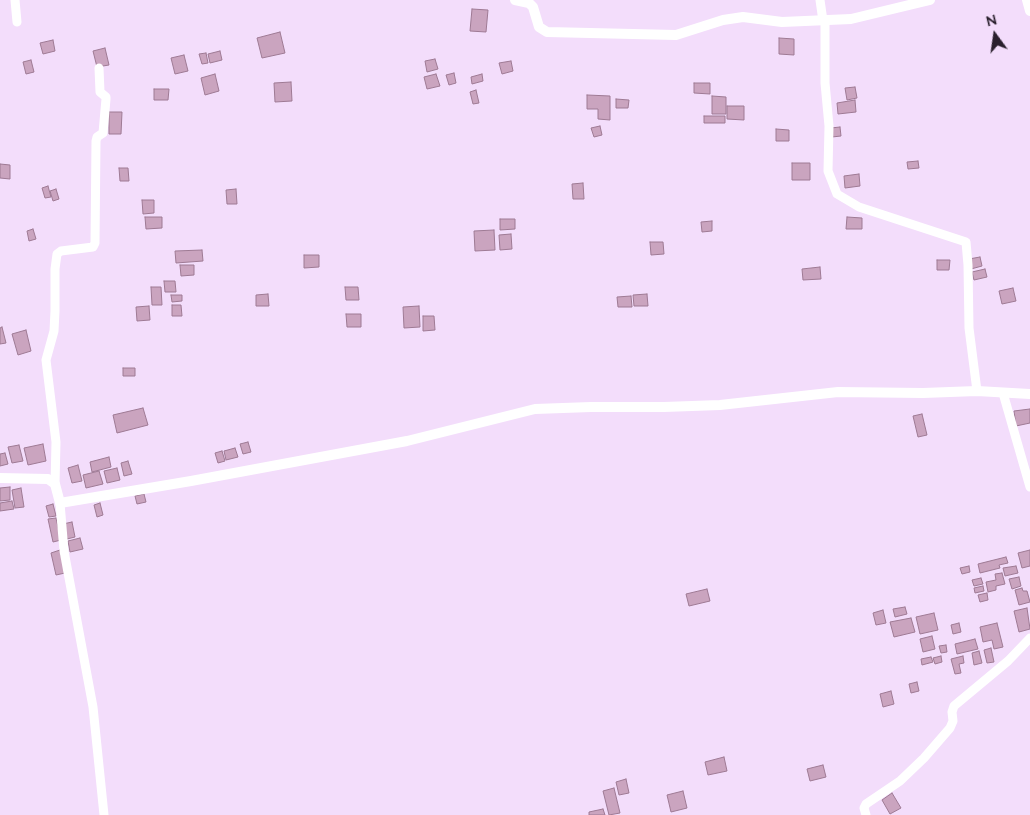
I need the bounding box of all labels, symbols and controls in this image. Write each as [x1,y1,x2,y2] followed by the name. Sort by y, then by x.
[970,10,1020,60] north arrow
[984,10,999,30] text: N

